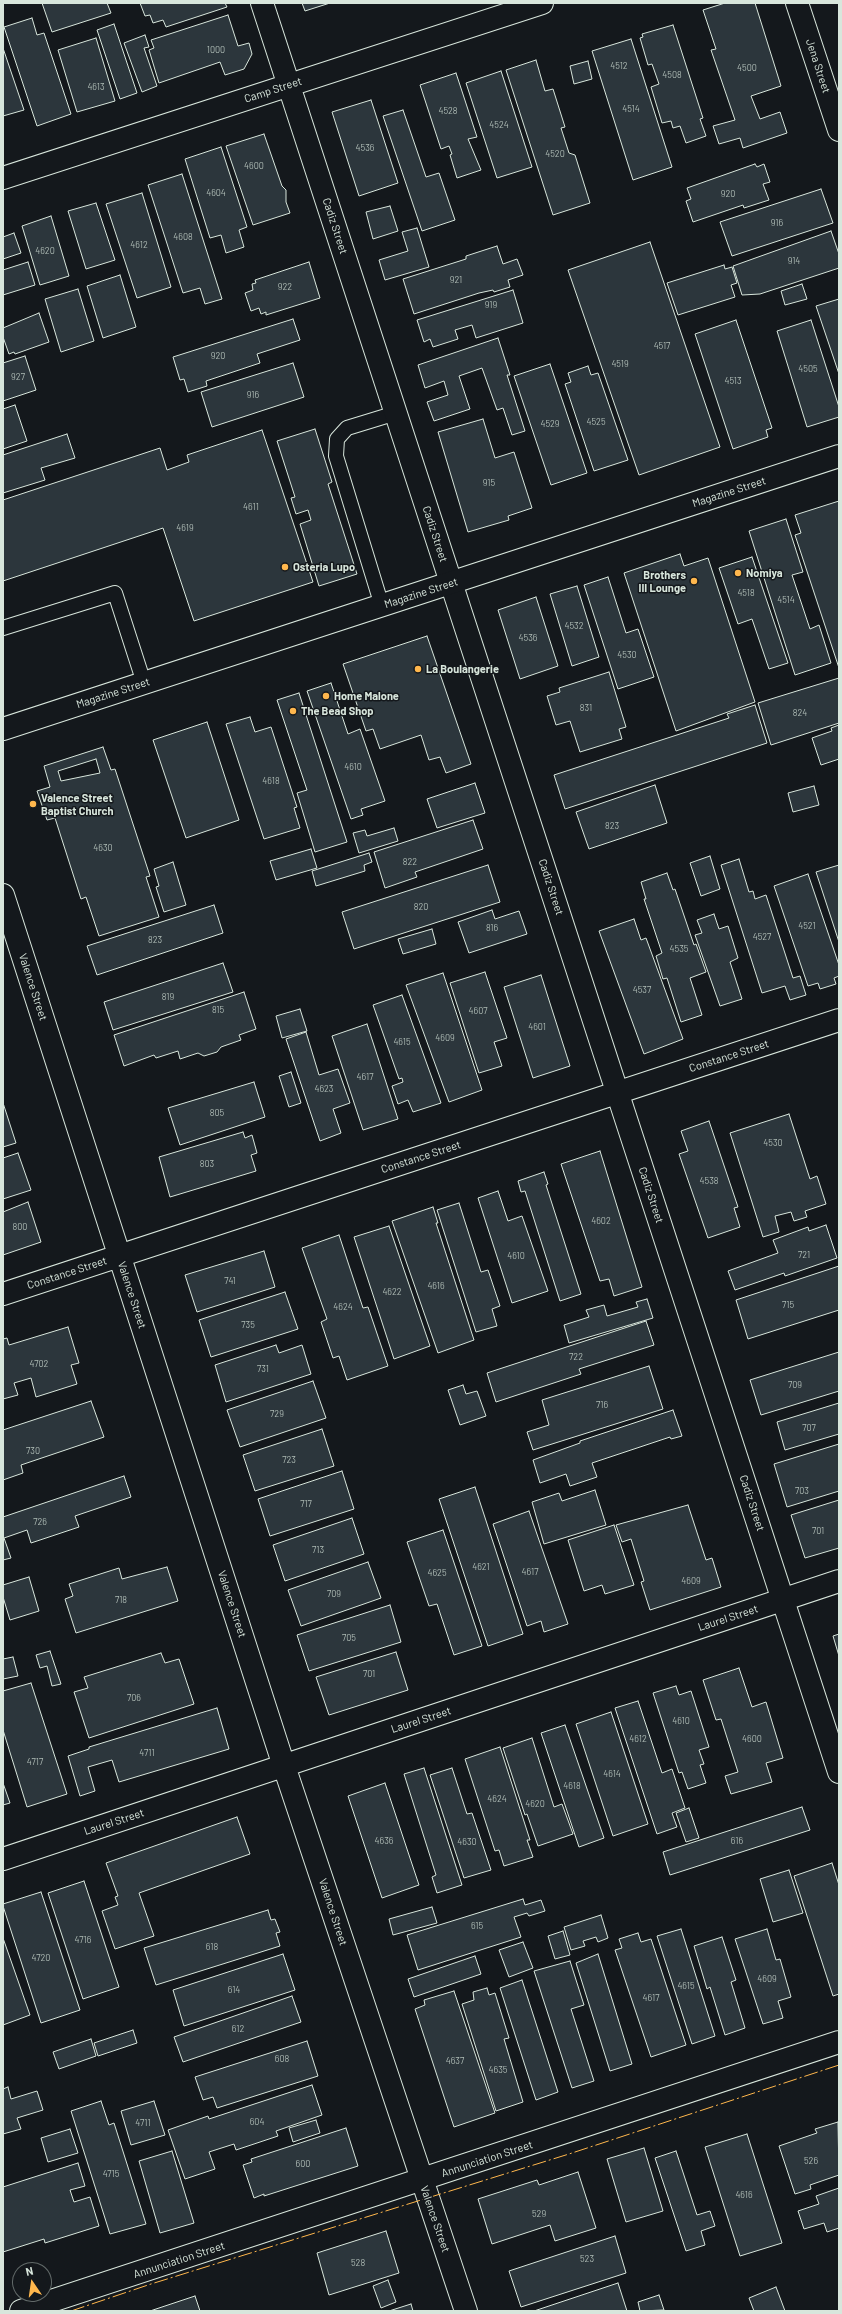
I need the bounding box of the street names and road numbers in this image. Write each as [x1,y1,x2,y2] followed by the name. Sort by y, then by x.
[803,37,833,95] street label: Jena Street
[243,75,303,105] street label: Camp Street
[320,196,350,256] street label: Cadiz Street
[691,474,767,510] street label: Magazine Street
[420,504,450,564] street label: Cadiz Street
[383,575,459,611] street label: Magazine Street
[75,675,151,711] street label: Magazine Street
[536,857,566,917] street label: Cadiz Street
[16,952,50,1022] street label: Valence Street
[687,1037,771,1075] street label: Constance Street
[379,1138,463,1176] street label: Constance Street
[636,1165,666,1225] street label: Cadiz Street
[25,1254,109,1292] street label: Constance Street
[115,1260,149,1330] street label: Valence Street
[737,1473,767,1533] street label: Cadiz Street
[215,1569,249,1639] street label: Valence Street
[696,1602,760,1634] street label: Laurel Street
[389,1704,453,1736] street label: Laurel Street
[82,1806,146,1838] street label: Laurel Street
[316,1877,350,1947] street label: Valence Street
[440,2138,534,2180] street label: Annunciation Street
[417,2184,453,2254] street label: Valence Street
[132,2239,226,2281] street label: Annunciation Street

